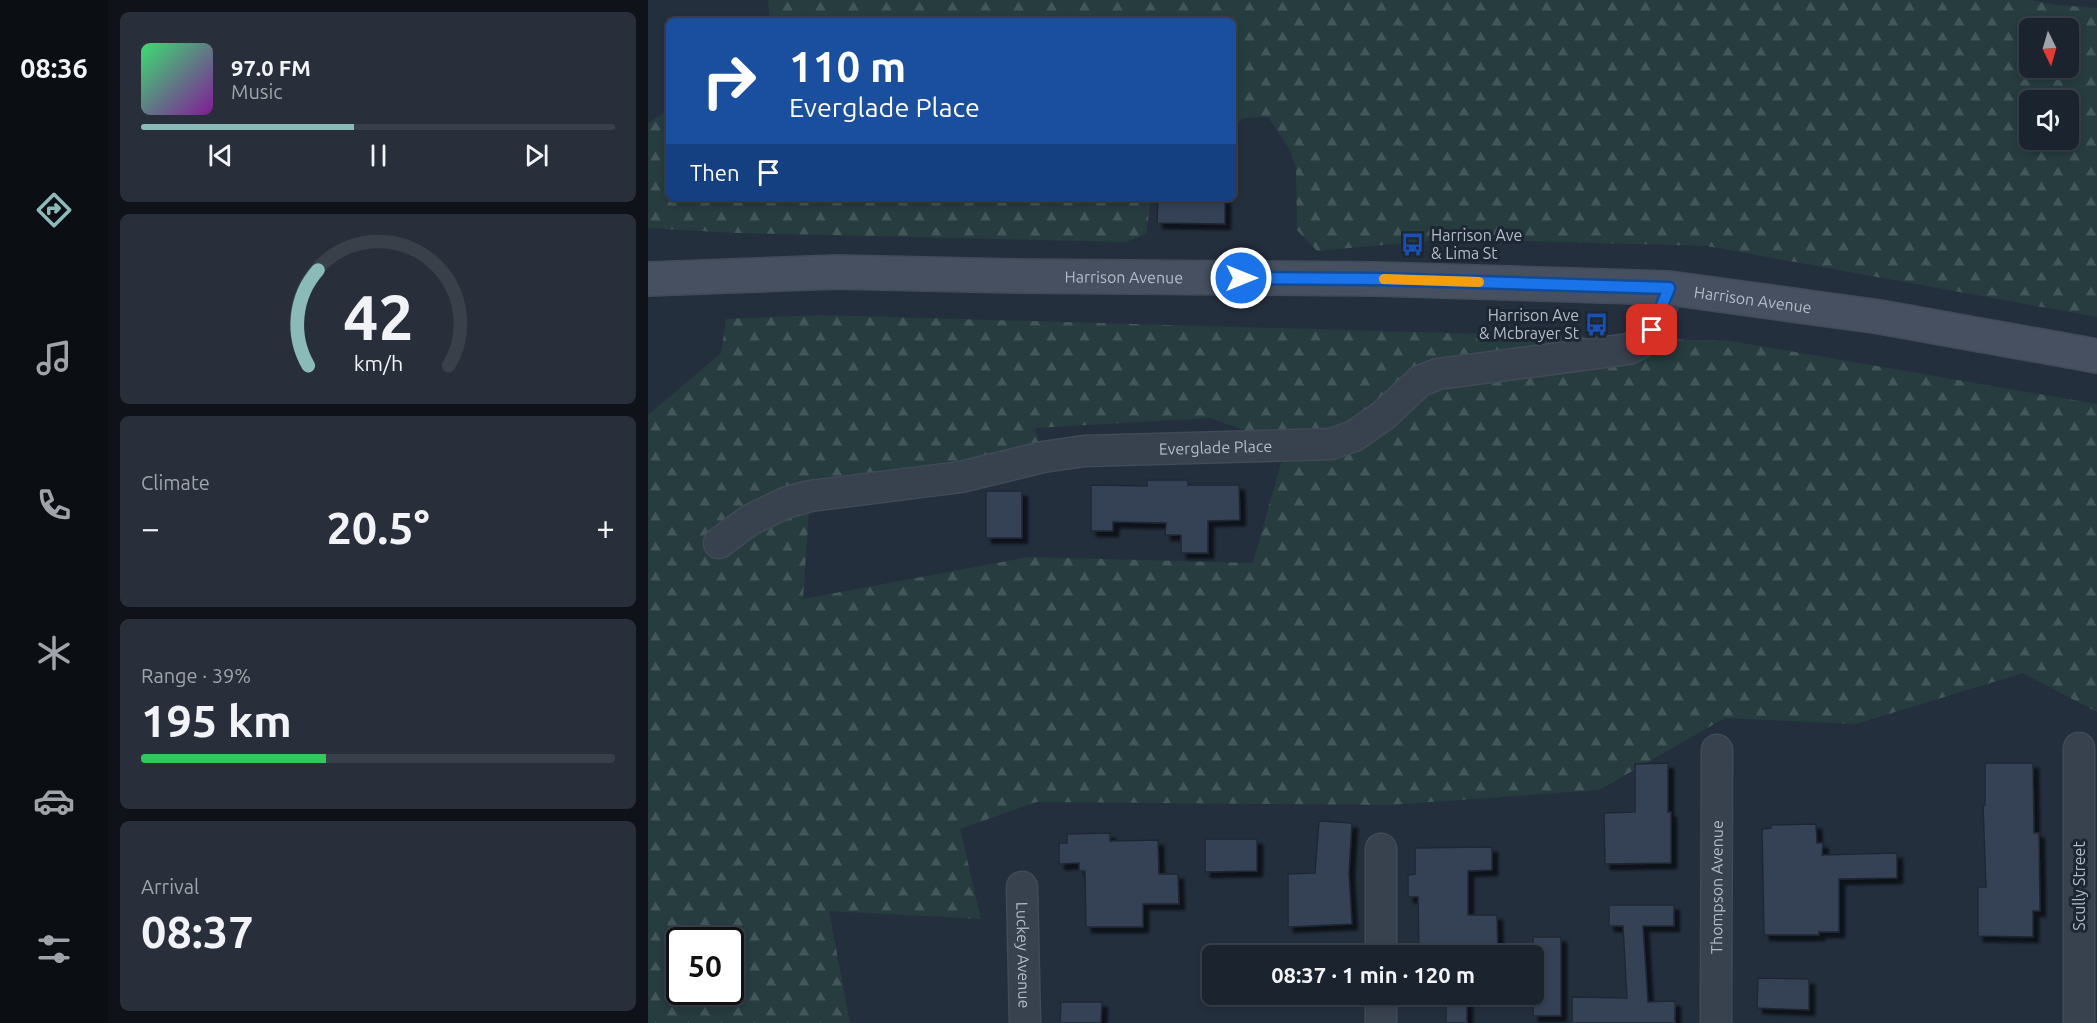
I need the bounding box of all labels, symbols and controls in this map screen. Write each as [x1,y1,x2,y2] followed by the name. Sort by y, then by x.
[2019,18,2079,78] north arrow
[2019,18,2079,150] map controls
[690,42,768,120] icon: right
[789,43,906,90] text: 110 m
[20,53,88,83] text: 08:36
[231,55,311,80] text: 97.0 FM
[231,80,283,103] text: Music
[2019,90,2079,150] button: sound
[789,92,980,122] text: Everglade Place
[204,139,237,172] icon: previous
[362,139,395,172] icon: pause
[520,139,553,172] icon: next
[752,156,785,189] icon: arrive
[690,160,740,185] text: Then
[33,189,75,231] icon: directions
[1431,226,1522,262] place label: Harrison Ave & Lima St
[1400,231,1426,257] bus stop icon: Harrison Ave & Lima St
[1209,246,1273,310] position arrow
[1064,267,1183,286] street label: Harrison Avenue
[343,282,413,352] text: 42
[1693,283,1813,317] street label: Harrison Avenue
[1626,304,1677,355] pin
[1479,306,1580,342] place label: Harrison Ave & Mcbrayer St
[1584,311,1610,337] bus stop icon: Harrison Ave & Mcbrayer St
[1635,313,1668,346] icon: arrive
[33,337,75,379] icon: music
[353,352,403,376] text: km/h
[1159,437,1272,458] street label: Everglade Place
[141,471,210,494] text: Climate
[33,484,75,526] icon: phone
[326,502,430,553] text: 20.5°
[141,509,160,546] text: −
[596,509,615,546] text: +
[33,632,75,674] icon: climate
[141,664,251,687] text: Range · 39%
[141,695,292,746] text: 195 km
[33,780,75,822] icon: car
[1707,820,1726,954] street label: Thompson Avenue
[2070,841,2088,931] street label: Scully Street
[141,875,199,898] text: Arrival
[1013,901,1034,1009] street label: Luckey Avenue
[141,906,254,957] text: 08:37
[666,927,744,1005] speed limit sign: 50
[33,928,75,970] icon: filters
[1271,962,1475,987] text: 08:37 · 1 min · 120 m

